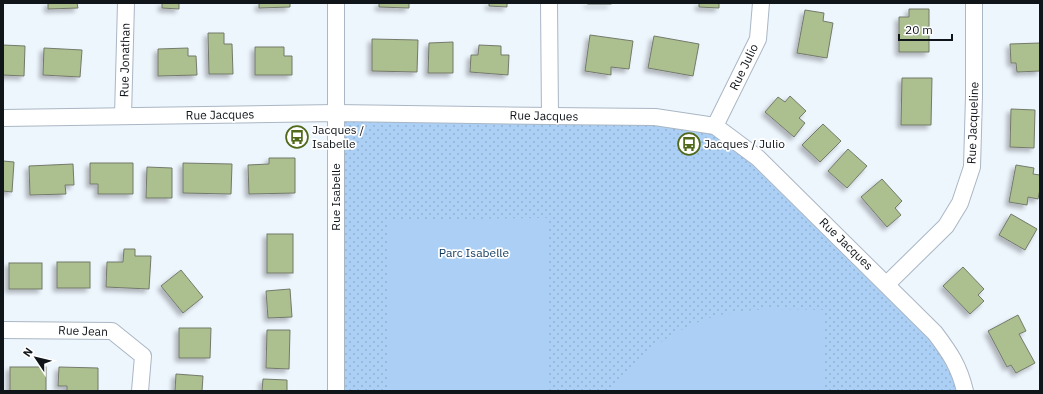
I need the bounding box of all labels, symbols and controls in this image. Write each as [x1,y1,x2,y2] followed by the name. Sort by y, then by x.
[899,16,952,42] scale bar
[905,22,933,37] text: 20 m
[116,23,133,97] street label: Rue Jonathan
[726,41,761,92] street label: Rue Julio
[964,81,981,164] street label: Rue Jacqueline
[186,106,255,123] street label: Rue Jacques
[510,107,579,124] street label: Rue Jacques
[312,122,365,151] place label: Jacques / Isabelle
[284,124,310,150] bus stop icon: Jacques / Isabelle
[676,131,702,157] bus stop icon: Jacques / Julio
[704,136,785,151] place label: Jacques / Julio
[328,163,343,231] street label: Rue Isabelle
[816,214,876,273] street label: Rue Jacques
[439,245,510,260] park label: Parc Isabelle
[58,322,108,339] street label: Rue Jean
[16,338,56,378] north arrow
[20,345,36,360] text: N

